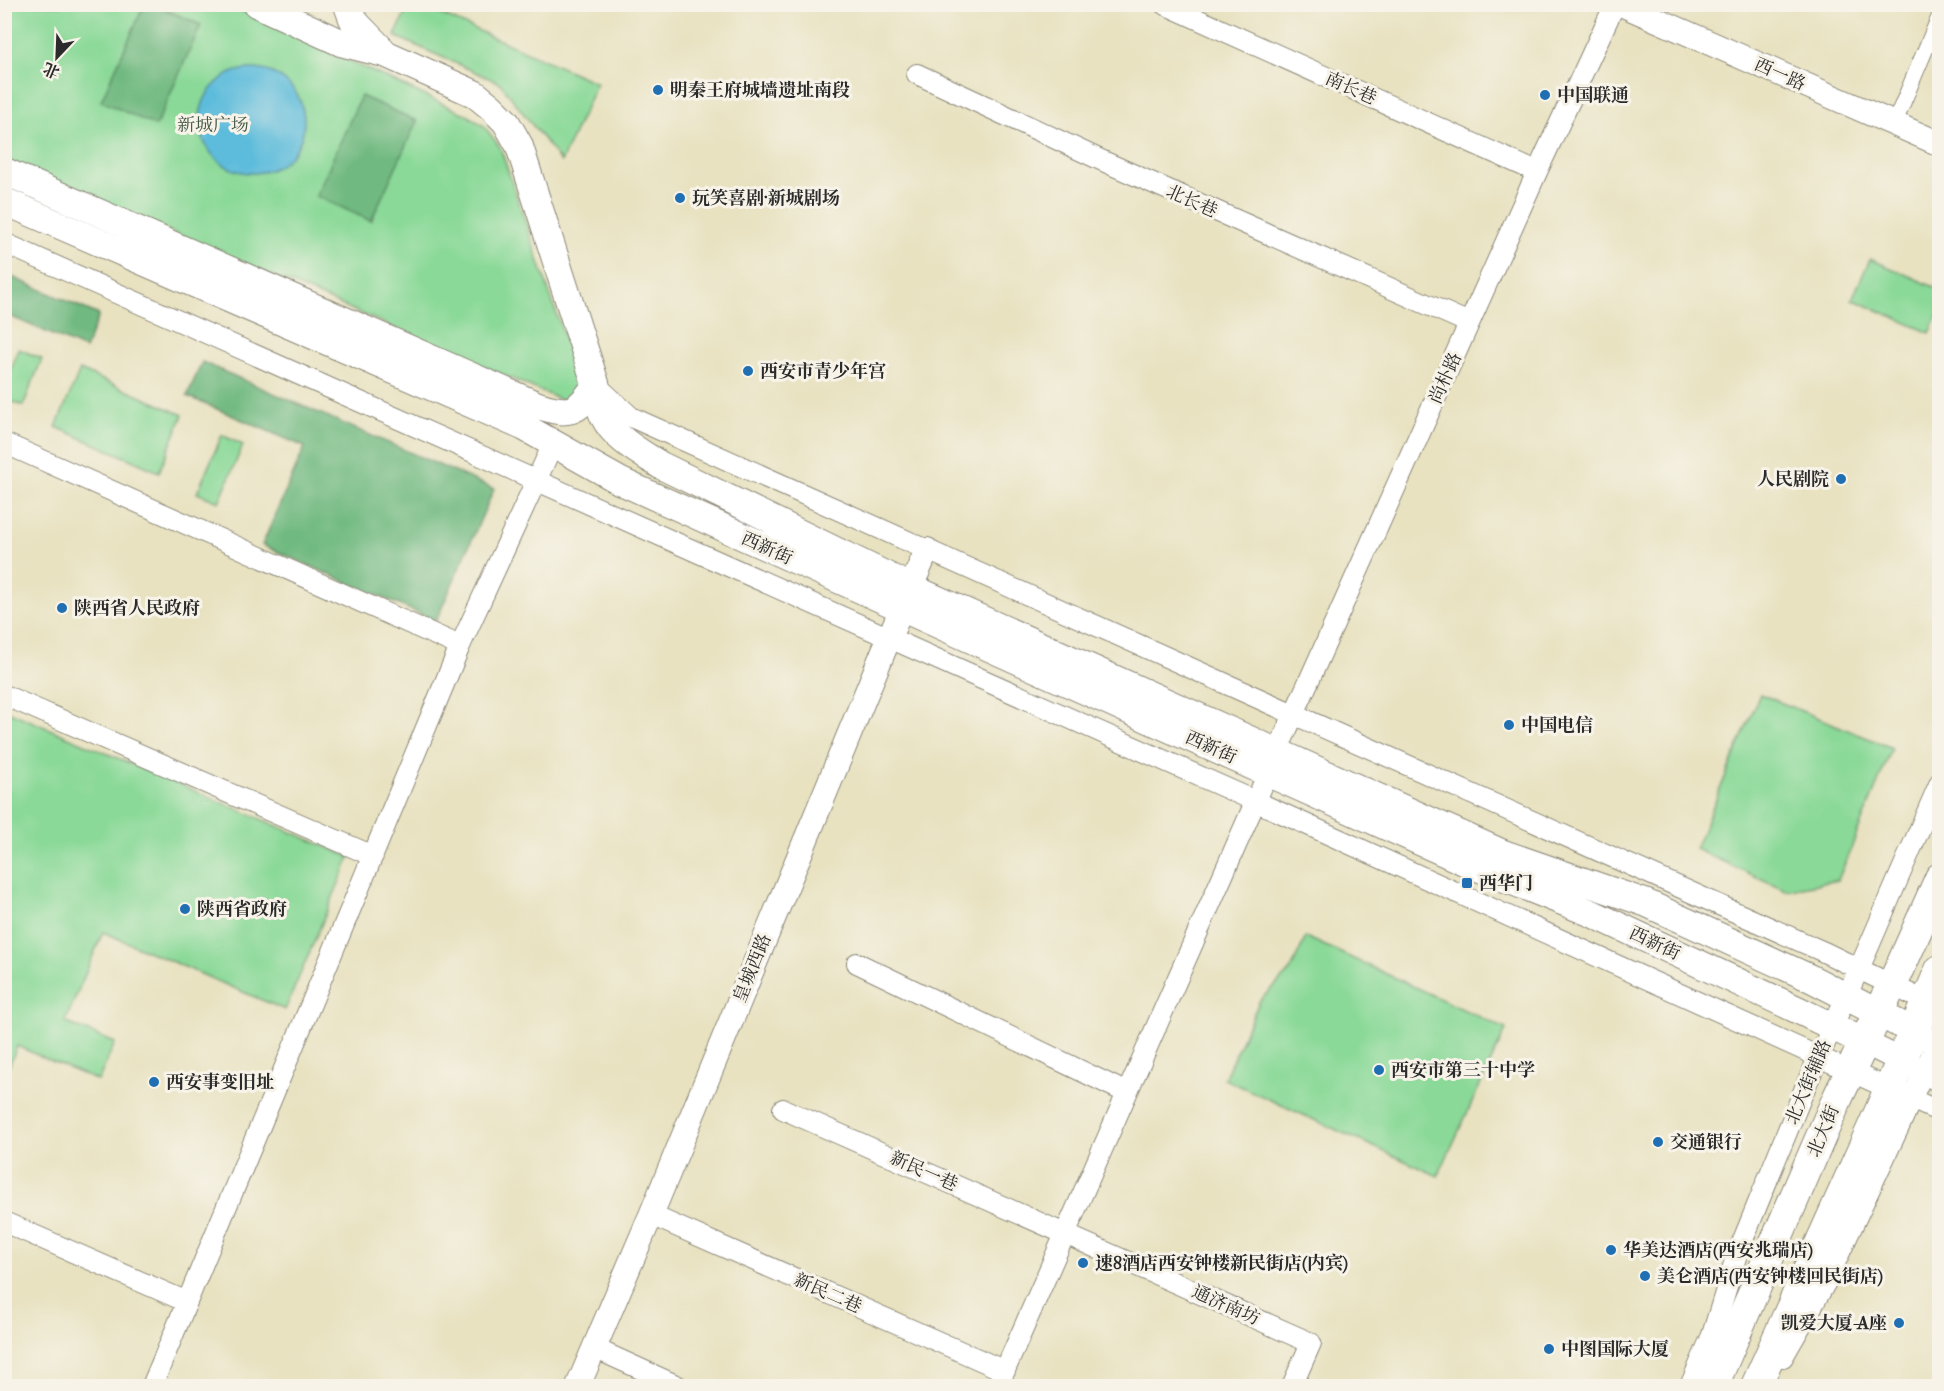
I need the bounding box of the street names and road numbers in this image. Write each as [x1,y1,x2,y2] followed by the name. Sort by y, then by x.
[1751,54,1809,95] street label: 西一路
[1322,68,1380,109] street label: 南长巷
[1163,181,1221,222] street label: 北长巷
[1425,349,1466,407] street label: 尚朴路
[738,528,796,569] street label: 西新街
[1182,727,1240,768] street label: 西新街
[1626,923,1684,964] street label: 西新街
[729,931,776,1005] street label: 皇城西路
[1781,1037,1836,1128] street label: 北大街辅路
[1803,1102,1844,1160] street label: 北大街
[887,1147,961,1196] street label: 新民一巷
[791,1269,865,1318] street label: 新民二巷
[1189,1281,1263,1330] street label: 通济南坊

